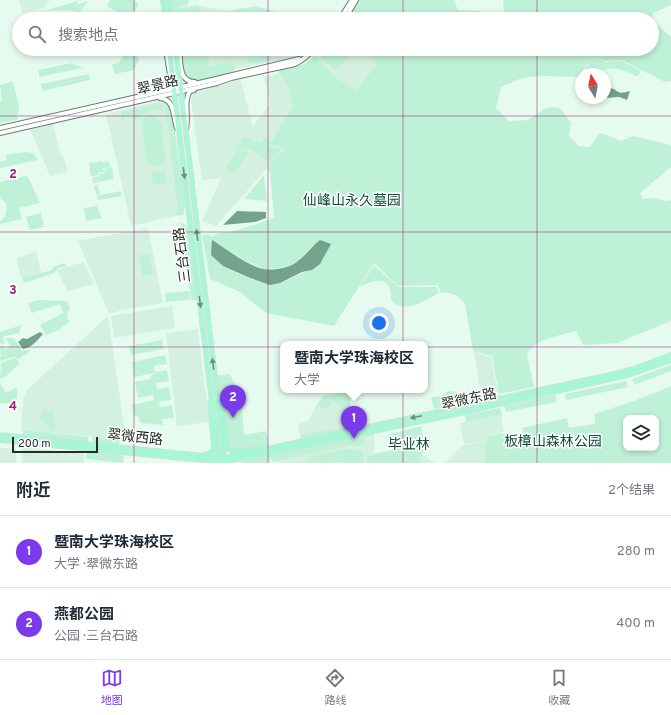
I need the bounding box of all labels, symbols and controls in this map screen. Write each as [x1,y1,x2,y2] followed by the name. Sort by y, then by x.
[12,12,659,56] search box
[26,23,48,45] icon: search
[58,27,118,46] text: 搜索地点
[575,68,611,104] north arrow
[136,73,180,99] street label: 翠景路
[9,167,17,183] text: 2
[181,167,187,179] one-way arrow
[303,192,401,210] park label: 仙峰山永久墓园
[171,226,195,284] street label: 三台石路
[194,229,200,241] one-way arrow
[9,283,17,299] text: 3
[197,296,203,308] one-way arrow
[369,313,389,333] your location
[280,341,428,393] popup
[294,350,414,369] text: 暨南大学珠海校区
[210,358,216,370] one-way arrow
[294,373,320,389] text: 大学
[220,385,246,418] pin: 2
[440,386,498,414] street label: 翠微东路
[9,399,17,415] text: 4
[341,406,367,439] pin: 1
[410,414,422,420] one-way arrow
[623,415,659,451] map controls
[623,415,659,451] button: layers
[106,427,164,449] street label: 翠微西路
[504,433,602,451] park label: 板樟山森林公园
[12,435,98,454] scale bar
[18,437,51,451] text: 200 m
[388,437,430,454] park label: 毕业林
[16,481,50,503] text: 附近
[608,483,655,499] text: 2个结果
[54,534,174,553] text: 暨南大学珠海校区
[26,544,32,560] text: 1
[617,544,655,560] text: 280 m
[54,557,138,573] text: 大学 · 翠微东路
[54,606,114,625] text: 燕都公园
[25,616,33,632] text: 2
[616,616,655,632] text: 400 m
[54,629,138,645] text: 公园 · 三台石路
[101,667,123,708] tab: 地图
[324,667,346,708] tab: 路线
[548,667,570,708] tab: 收藏

